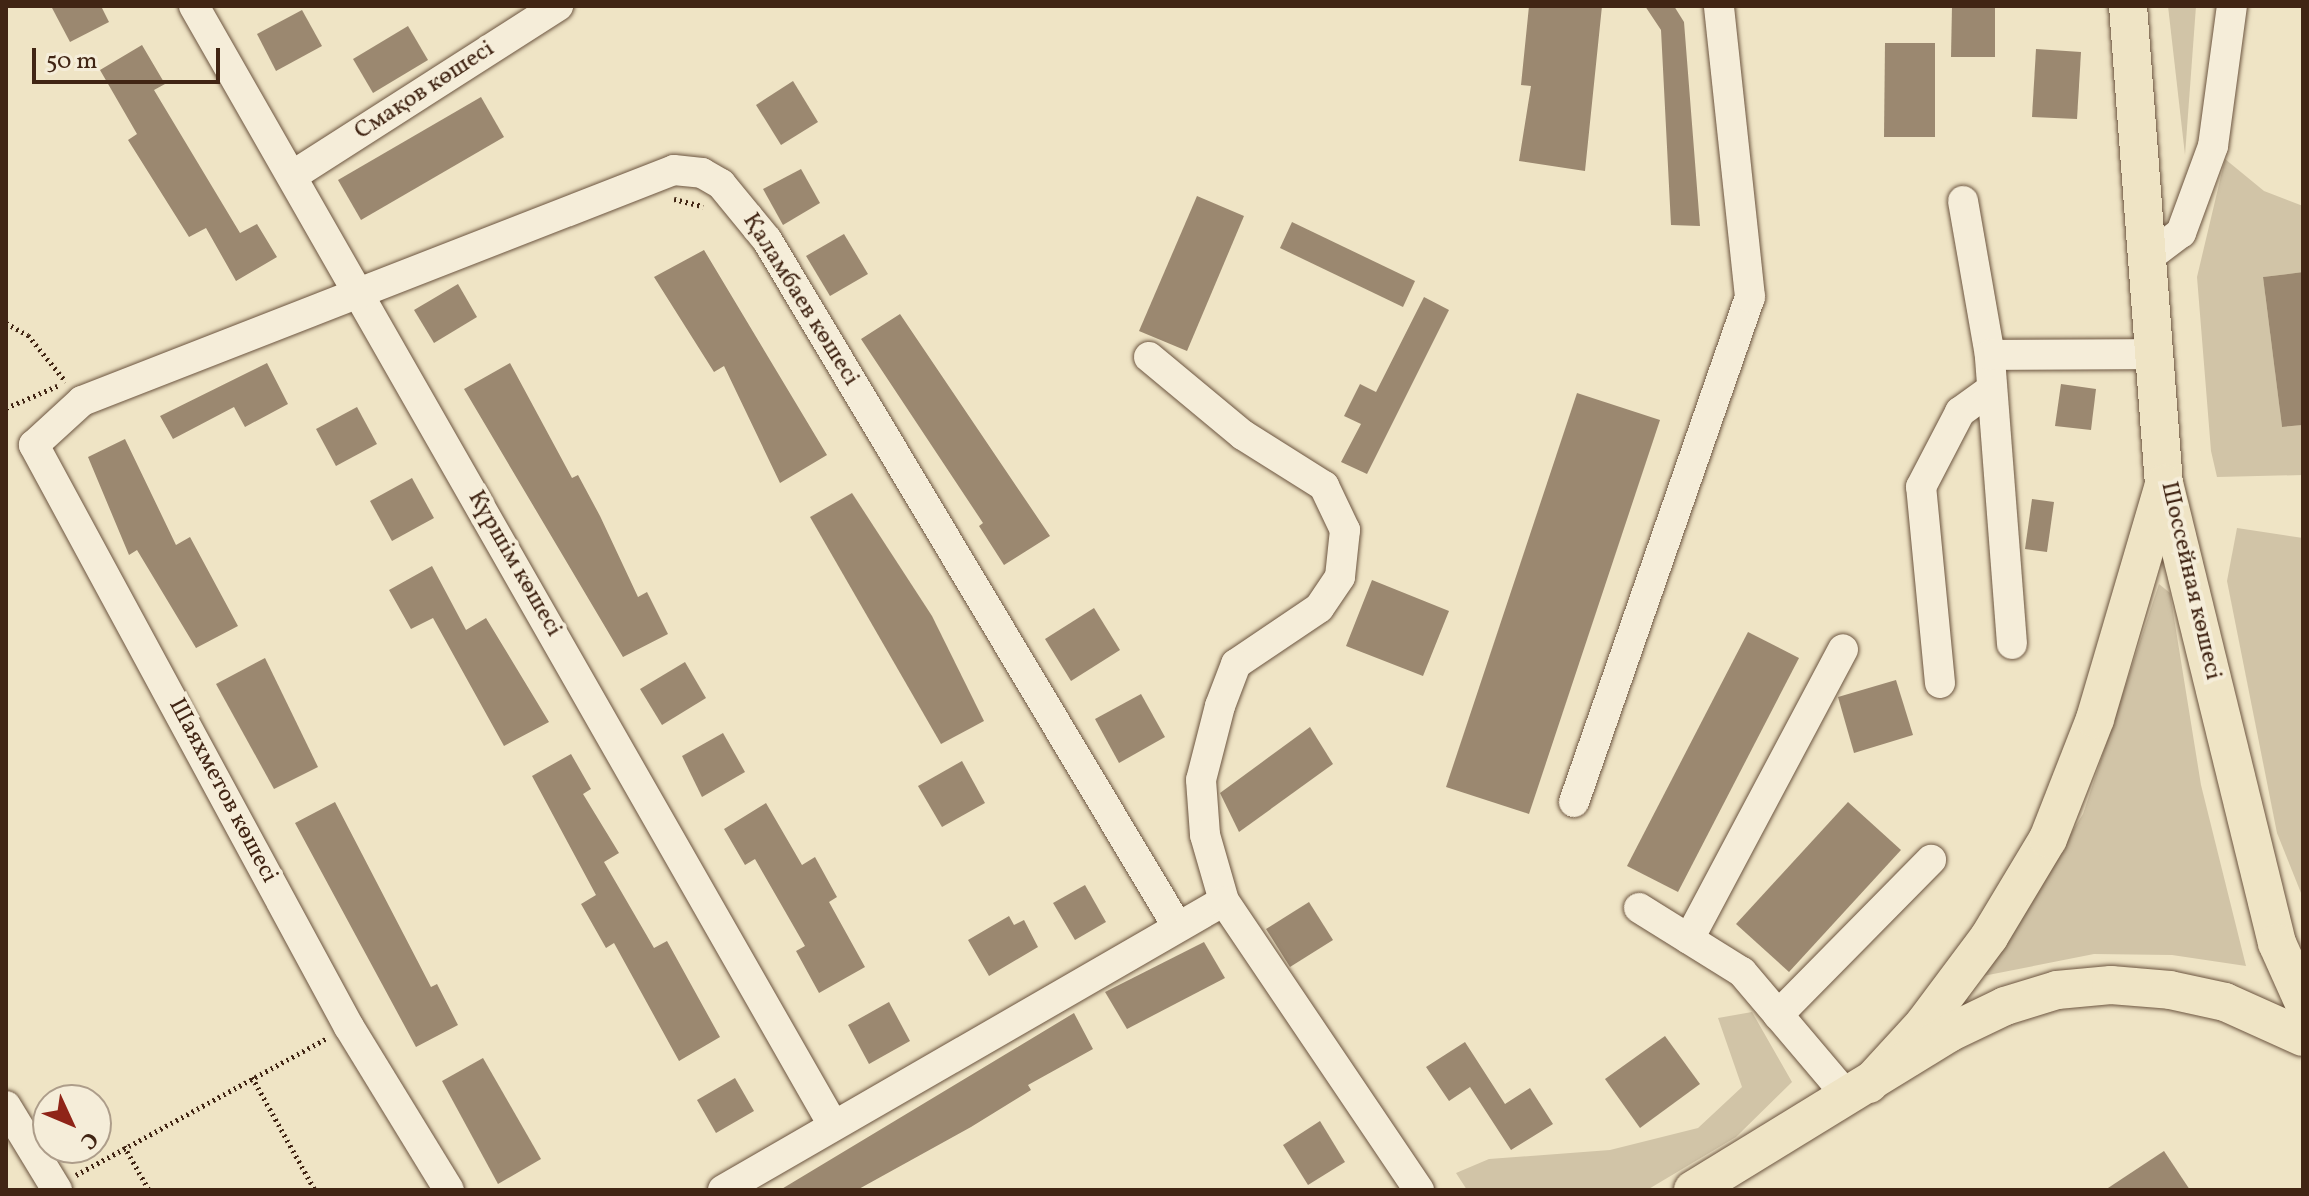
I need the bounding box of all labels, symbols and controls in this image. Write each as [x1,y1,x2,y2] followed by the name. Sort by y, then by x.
[36,32,224,82] scale bar
[350,35,500,147] street label: Смақов көшесі
[46,45,98,79] text: 50 m
[735,208,865,392] street label: Қаламбаев көшесі
[2153,479,2227,683] street label: Шоссейная көшесі
[461,486,567,642] street label: Күршім көшесі
[161,694,283,888] street label: Шаяхметов көшесі
[32,1084,112,1164] north arrow
[72,1124,104,1155] text: С

